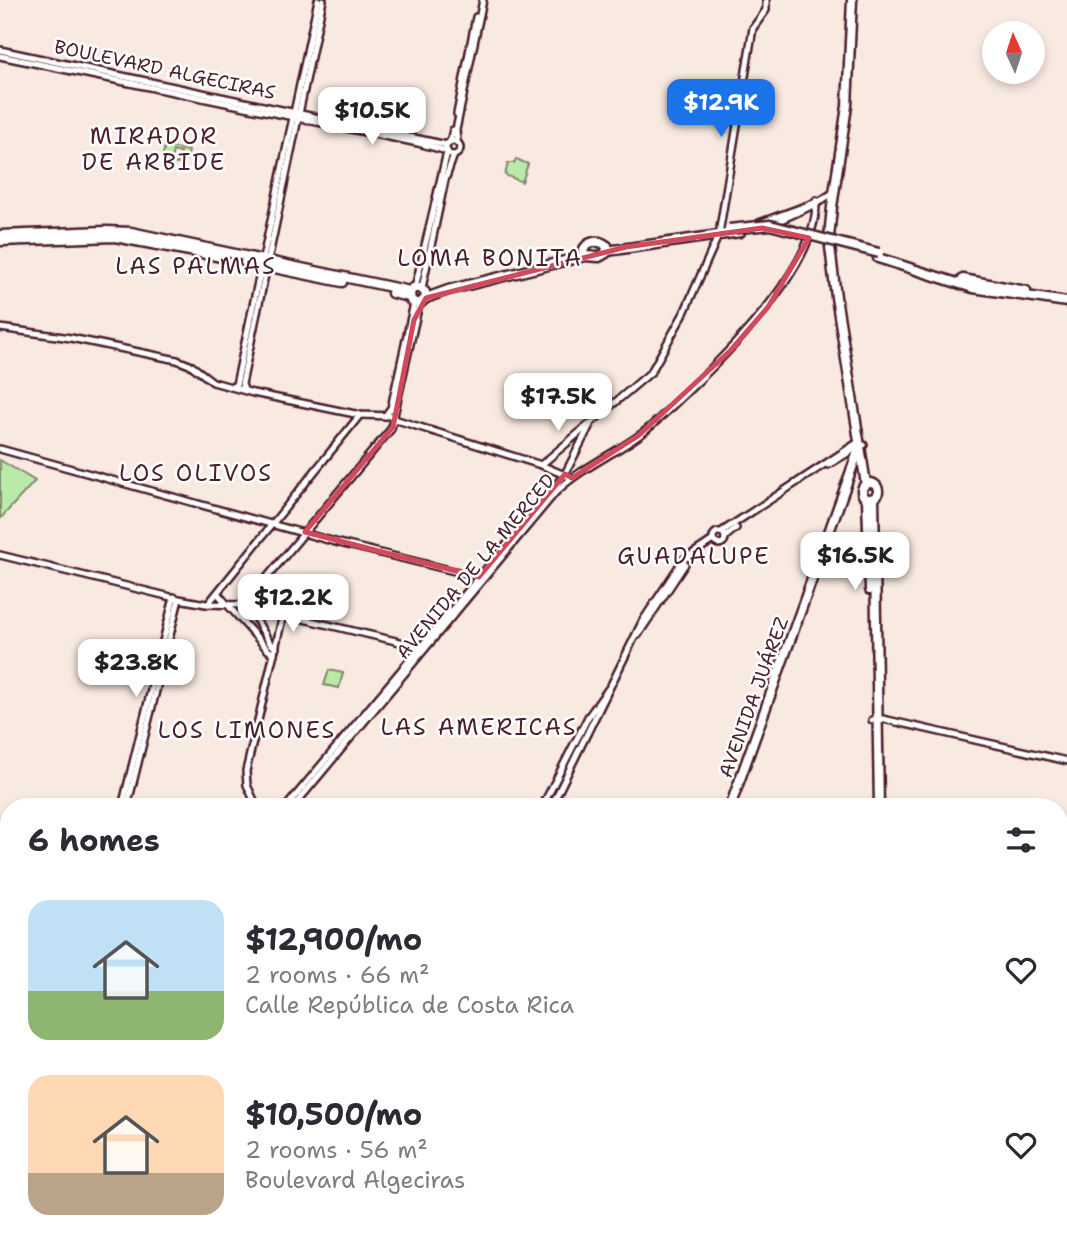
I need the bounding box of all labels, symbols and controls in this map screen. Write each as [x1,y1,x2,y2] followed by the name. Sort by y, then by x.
[982,21,1045,84] north arrow
[982,21,1045,84] map controls
[52,34,278,105] street label: BOULEVARD ALGECIRAS
[664,80,778,139] pin: $12.9K
[683,87,759,117] text: $12.9K
[315,88,429,147] pin: $10.5K
[334,95,410,125] text: $10.5K
[82,121,226,177] district label: MIRADOR DE ARBIDE
[397,243,583,273] district label: LOMA BONITA
[115,251,277,281] district label: LAS PALMAS
[501,374,615,433] pin: $17.5K
[520,381,596,411] text: $17.5K
[119,458,273,488] district label: LOS OLIVOS
[390,468,560,664] street label: AVENIDA DE LA MERCED
[798,532,912,592] pin: $16.5K
[816,540,894,570] text: $16.5K
[617,541,771,571] district label: GUADALUPE
[236,574,350,634] pin: $12.2K
[254,582,332,612] text: $12.2K
[712,613,794,781] street label: AVENIDA JUÁREZ
[79,640,193,699] pin: $23.8K
[94,647,178,677] text: $23.8K
[381,712,577,742] district label: LAS AMERICAS
[158,715,336,745] district label: LOS LIMONES
[28,820,160,861] text: 6 homes
[1002,821,1040,859] icon: filters
[245,919,422,960] text: $12,900/mo
[84,928,168,1012] icon: home
[1002,951,1040,989] icon: heart
[245,960,430,990] text: 2 rooms · 66 m²
[245,990,574,1020] text: Calle República de Costa Rica
[245,1094,422,1135] text: $10,500/mo
[84,1103,168,1187] icon: home
[1002,1126,1040,1164] icon: heart
[245,1135,428,1165] text: 2 rooms · 56 m²
[245,1165,465,1195] text: Boulevard Algeciras

